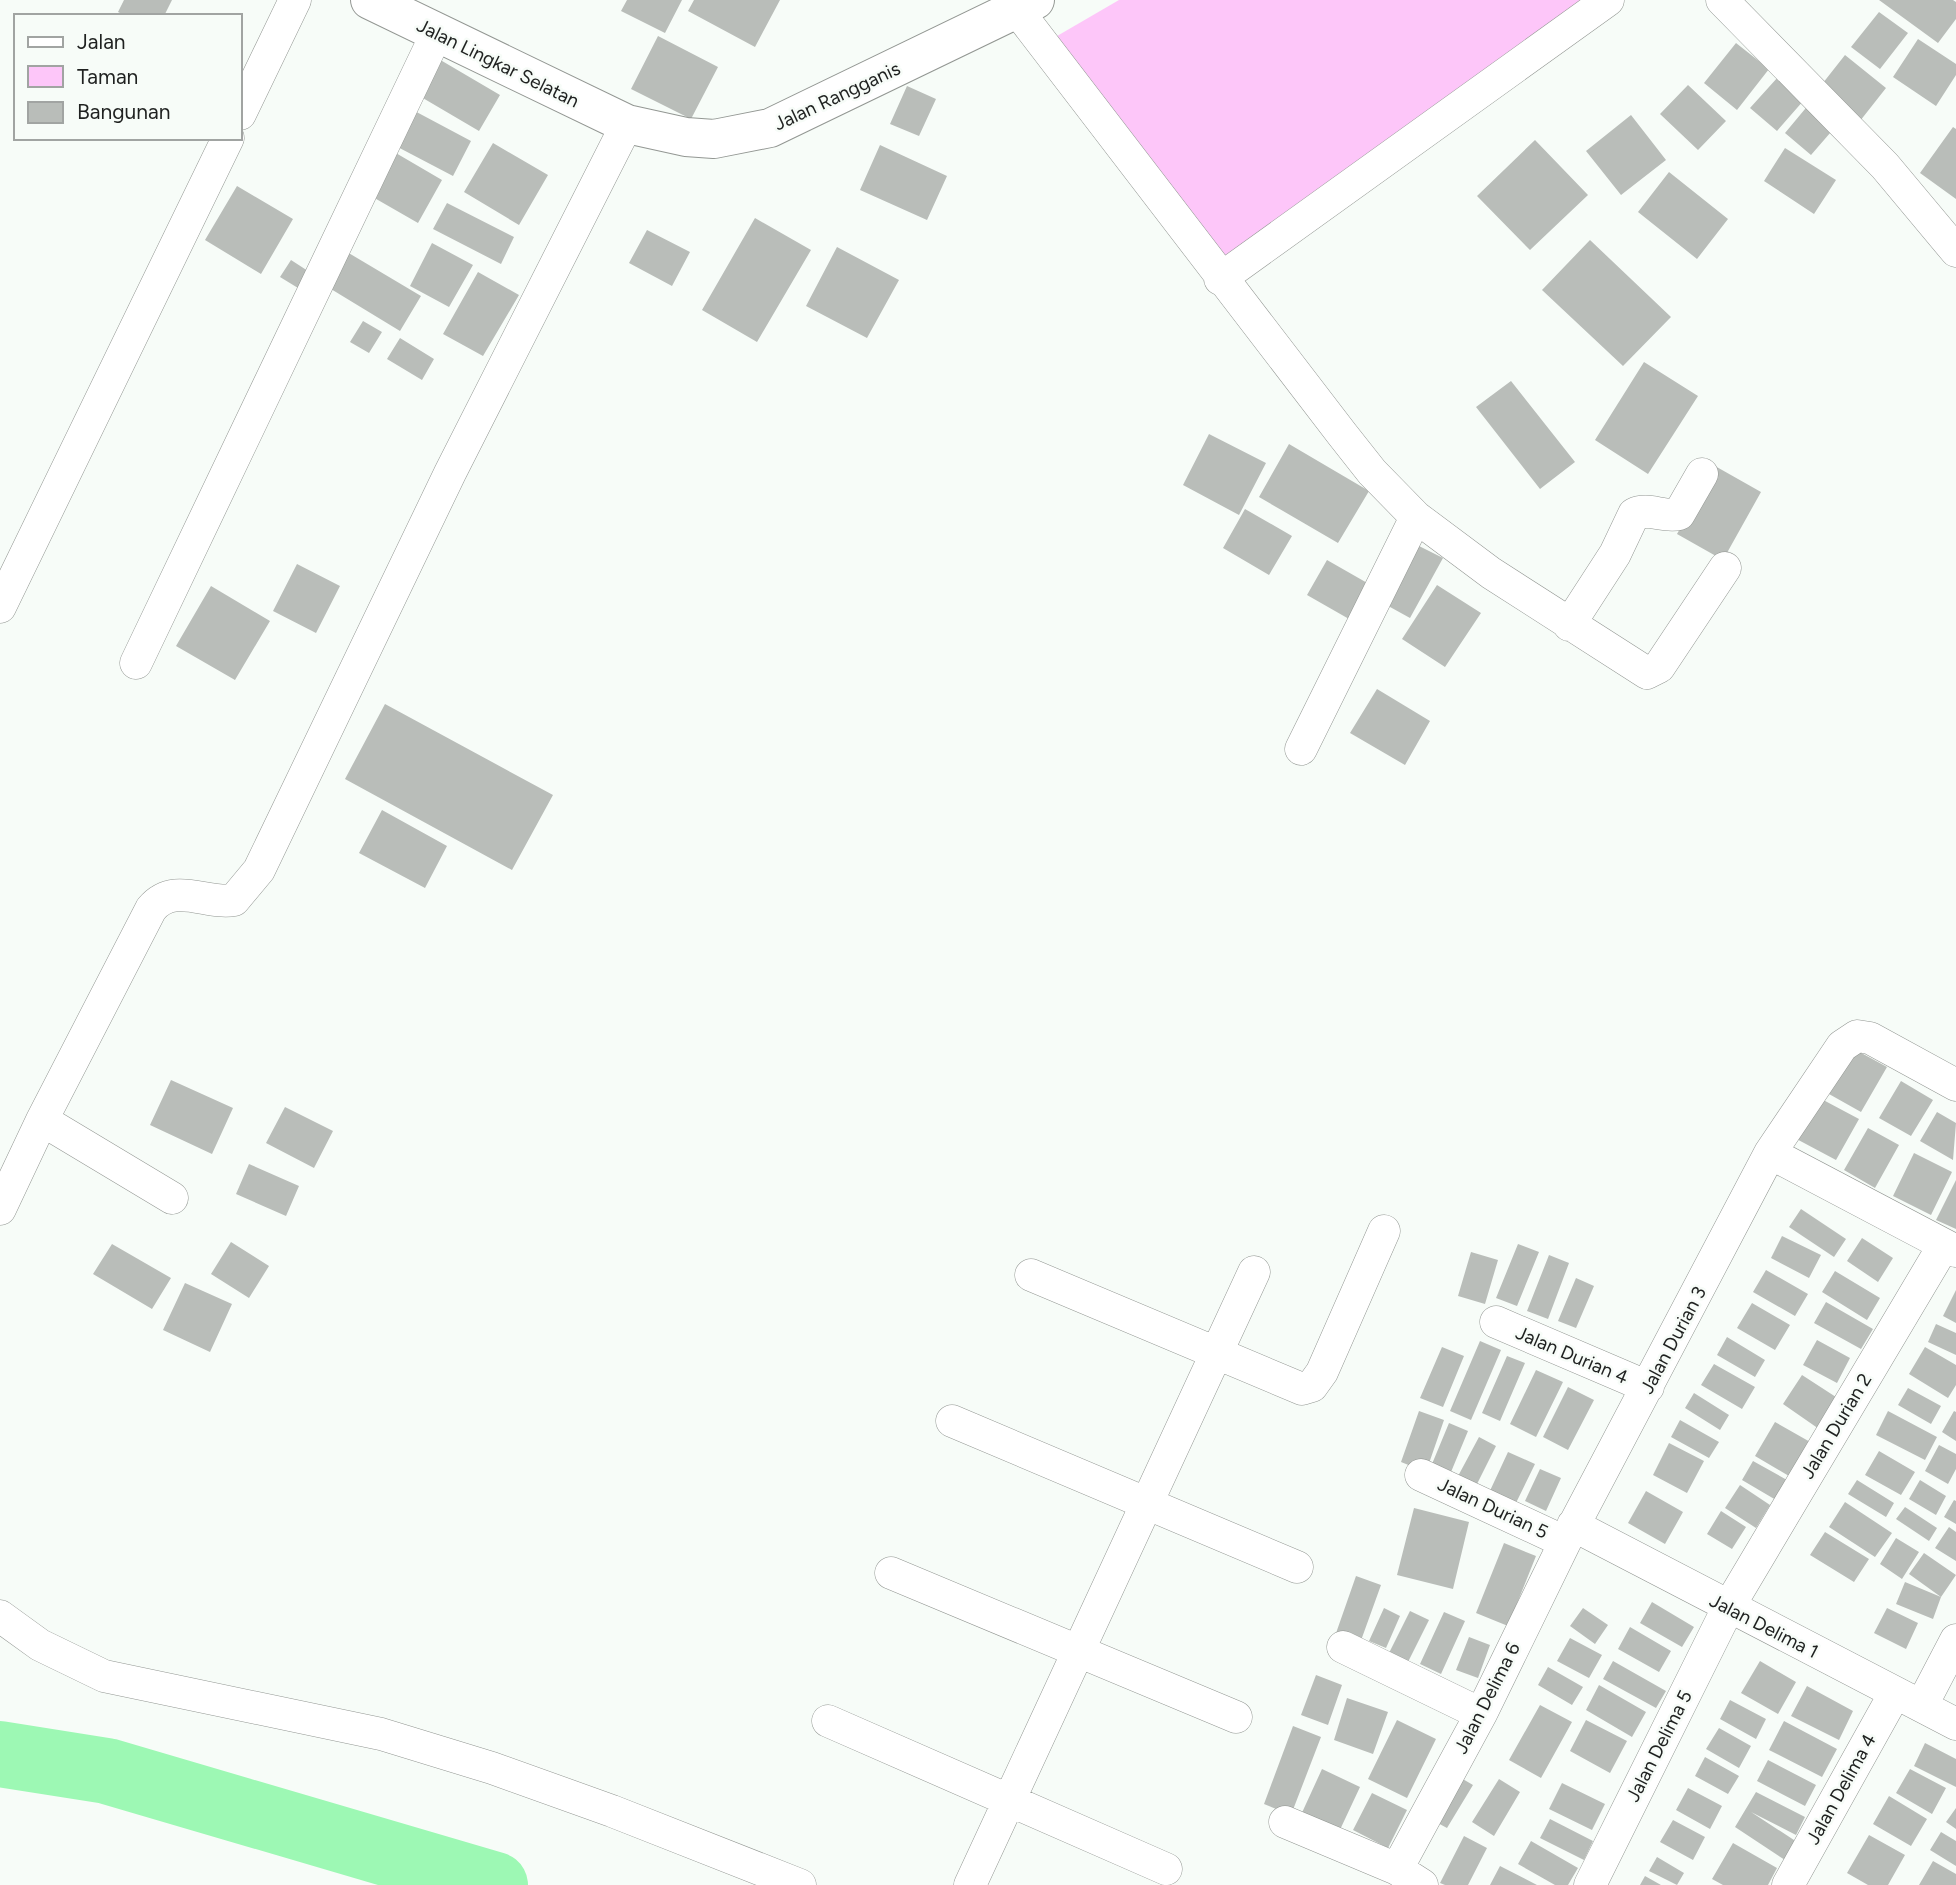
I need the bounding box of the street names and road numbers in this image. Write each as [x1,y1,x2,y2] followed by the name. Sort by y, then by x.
[413,14,583,112] street label: Jalan Lingkar Selatan
[770,57,904,135] street label: Jalan Rangganis
[1635,1282,1711,1398] street label: Jalan Durian 3
[1512,1321,1632,1389] street label: Jalan Durian 4
[1796,1369,1876,1483] street label: Jalan Durian 2
[1434,1472,1552,1544] street label: Jalan Durian 5
[1706,1589,1822,1663] street label: Jalan Delima 1
[1449,1638,1525,1758] street label: Jalan Delima 6
[1621,1686,1697,1806] street label: Jalan Delima 5
[1801,1729,1881,1848] street label: Jalan Delima 4

